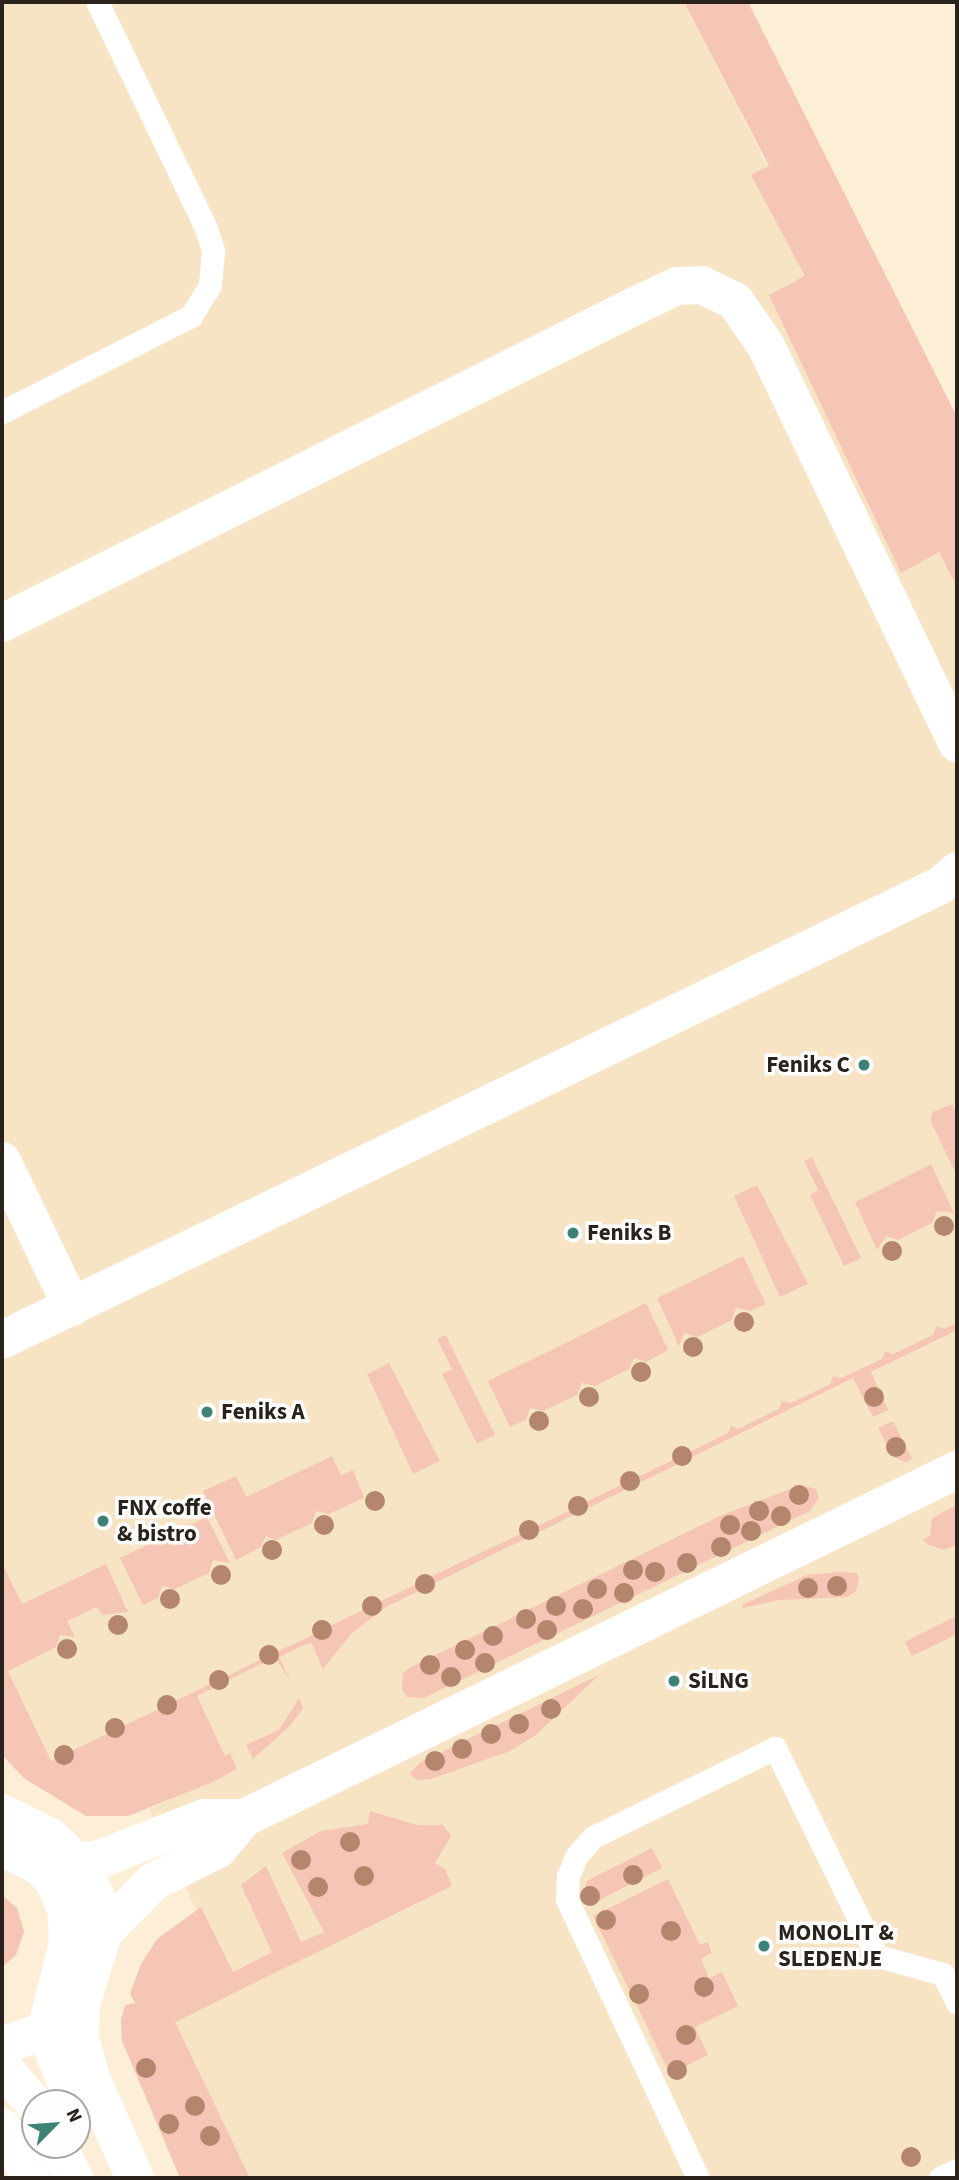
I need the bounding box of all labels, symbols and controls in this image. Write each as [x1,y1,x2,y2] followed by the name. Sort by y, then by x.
[766,1051,850,1079] place label: Feniks C
[856,1057,872,1073] marker: Feniks C
[587,1219,671,1247] place label: Feniks B
[565,1225,581,1241] marker: Feniks B
[221,1398,305,1426] place label: Feniks A
[199,1404,215,1420] marker: Feniks A
[117,1494,212,1548] place label: FNX coffe & bistro
[95,1513,111,1529] marker: FNX coffe & bistro
[688,1667,749,1695] place label: SiLNG
[666,1673,682,1689] marker: SiLNG
[778,1919,894,1973] place label: MONOLIT & SLEDENJE
[756,1938,772,1954] marker: MONOLIT & SLEDENJE
[21,2089,91,2159] north arrow
[59,2104,89,2127] text: N

